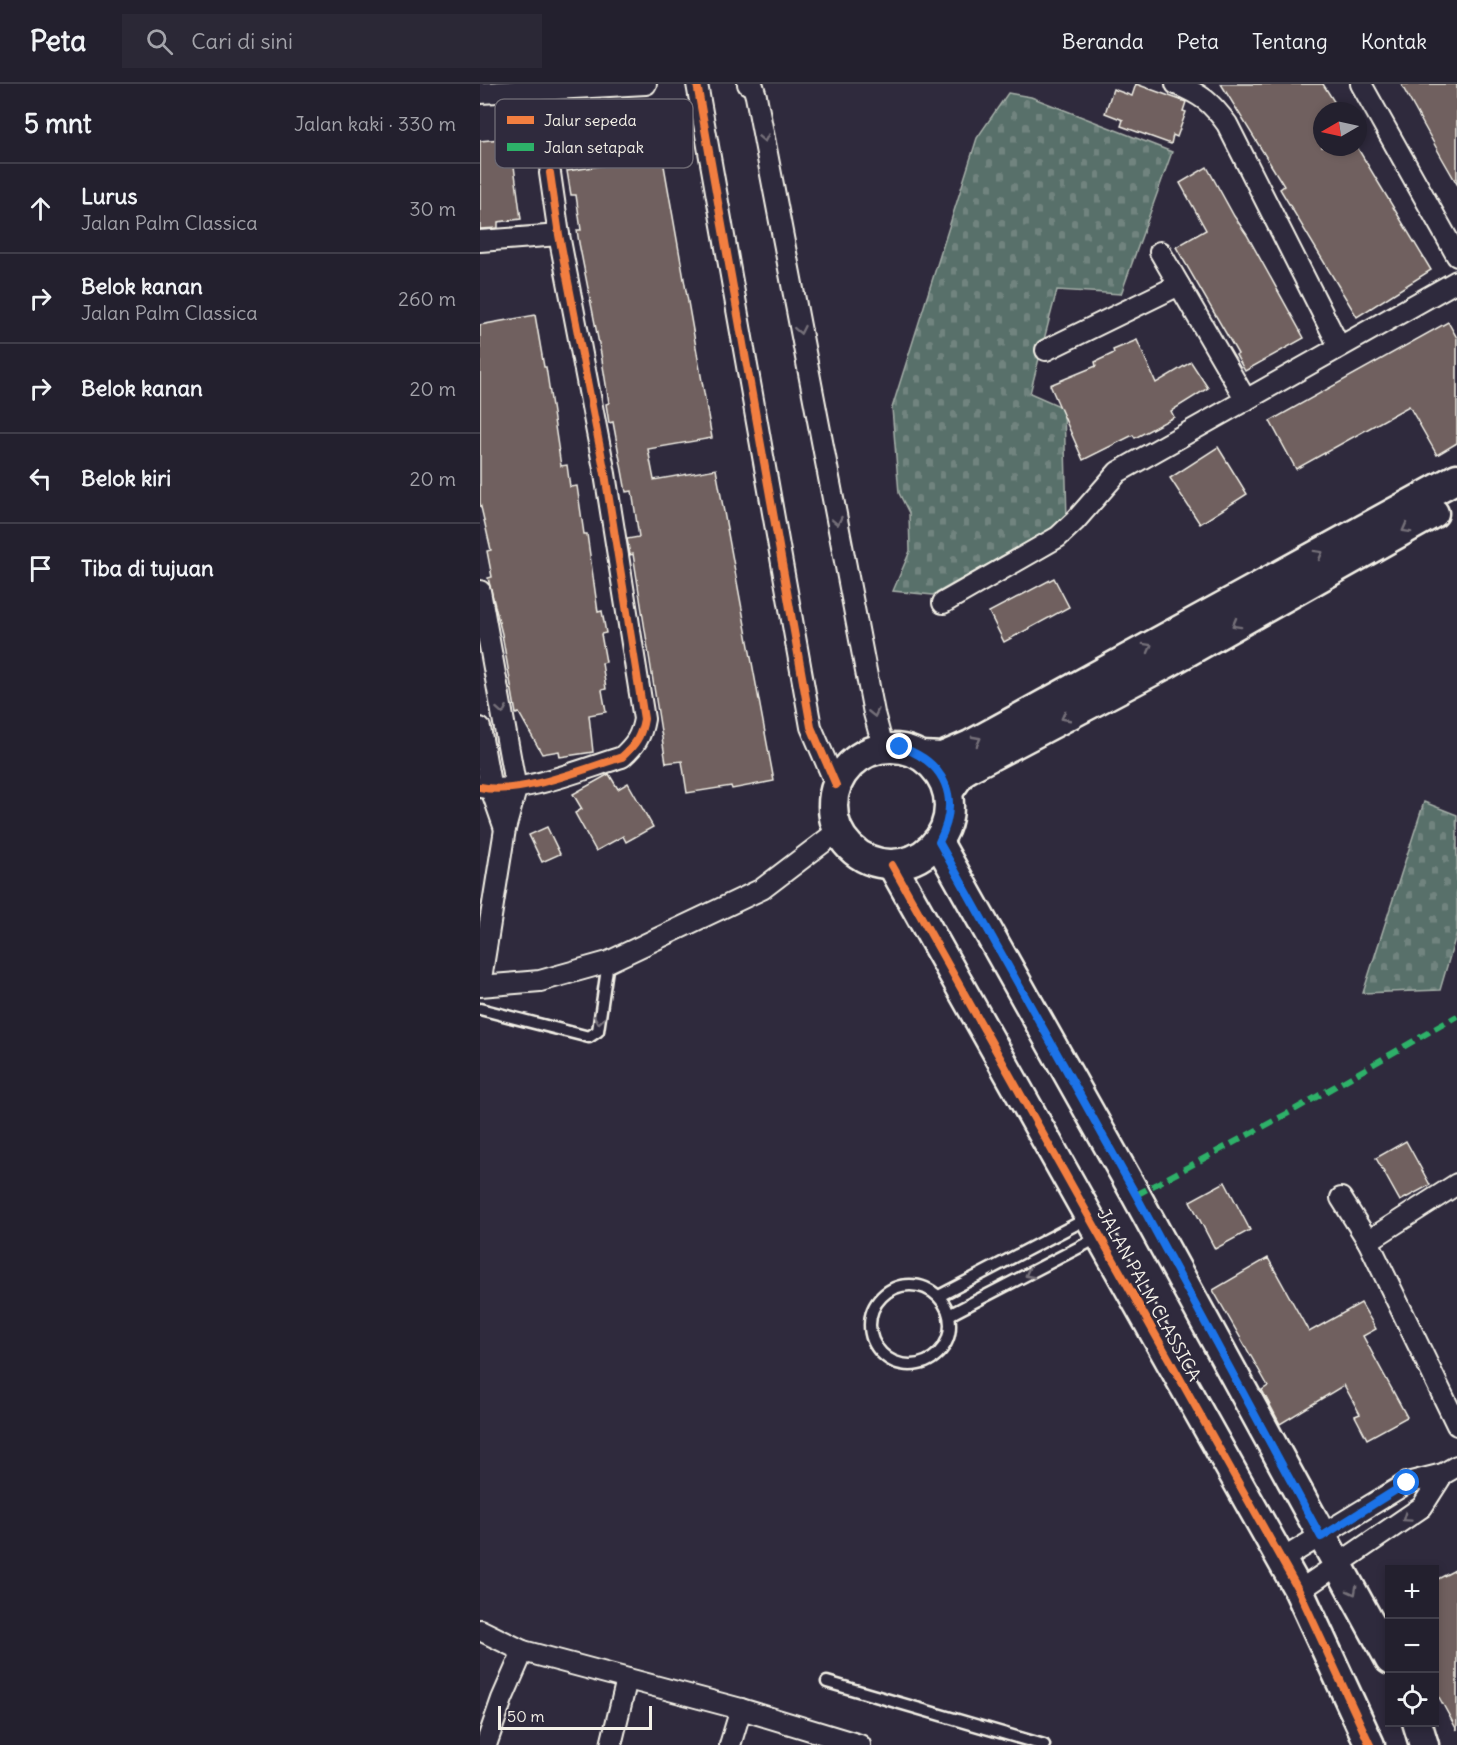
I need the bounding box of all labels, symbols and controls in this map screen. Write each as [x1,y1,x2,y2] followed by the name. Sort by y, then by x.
[122,14,542,68] search box
[30,23,86,59] text: Peta
[143,25,176,58] icon: search
[191,27,293,55] text: Cari di sini
[1062,28,1144,55] text: Beranda
[1177,28,1219,55] text: Peta
[1252,28,1328,55] text: Tentang
[1361,28,1427,55] text: Kontak
[495,99,693,168] legend
[1313,102,1367,156] north arrow
[24,107,92,140] text: 5 mnt
[544,110,637,130] text: Jalur sepeda
[294,111,456,136] text: Jalan kaki · 330 m
[757,133,770,143] one-way arrow
[544,137,644,157] text: Jalan setapak
[81,182,137,210] text: Lurus
[24,192,57,225] icon: ahead
[409,196,456,221] text: 30 m
[81,210,258,235] text: Jalan Palm Classica
[81,272,203,300] text: Belok kanan
[24,282,57,315] icon: right
[398,286,456,311] text: 260 m
[81,300,258,325] text: Jalan Palm Classica
[793,324,806,334] one-way arrow
[24,372,57,405] icon: right
[81,374,203,402] text: Belok kanan
[410,376,456,401] text: 20 m
[24,462,57,495] icon: left
[81,464,171,492] text: Belok kiri
[410,466,456,491] text: 20 m
[830,516,843,526] one-way arrow
[1402,522,1412,533] one-way arrow
[1313,549,1323,561] one-way arrow
[24,552,57,585] icon: arrive
[81,554,214,582] text: Tiba di tujuan
[1232,617,1242,628] one-way arrow
[1142,643,1152,654] one-way arrow
[495,705,508,715] one-way arrow
[867,707,880,717] one-way arrow
[1060,710,1071,721] one-way arrow
[886,733,912,759] route end
[971,736,981,747] one-way arrow
[594,1015,606,1024] one-way arrow
[1092,1205,1206,1385] street label: JALAN PALM CLASSICA
[1025,1267,1035,1278] one-way arrow
[1393,1469,1419,1495] route start
[1401,1511,1412,1522] one-way arrow
[1385,1565,1439,1727] map controls
[1385,1565,1439,1619] button: +
[1346,1585,1357,1595] one-way arrow
[1385,1619,1439,1673] button: −
[1385,1673,1439,1727] button: locate
[498,1703,652,1730] scale bar
[507,1706,545,1726] text: 50 m

